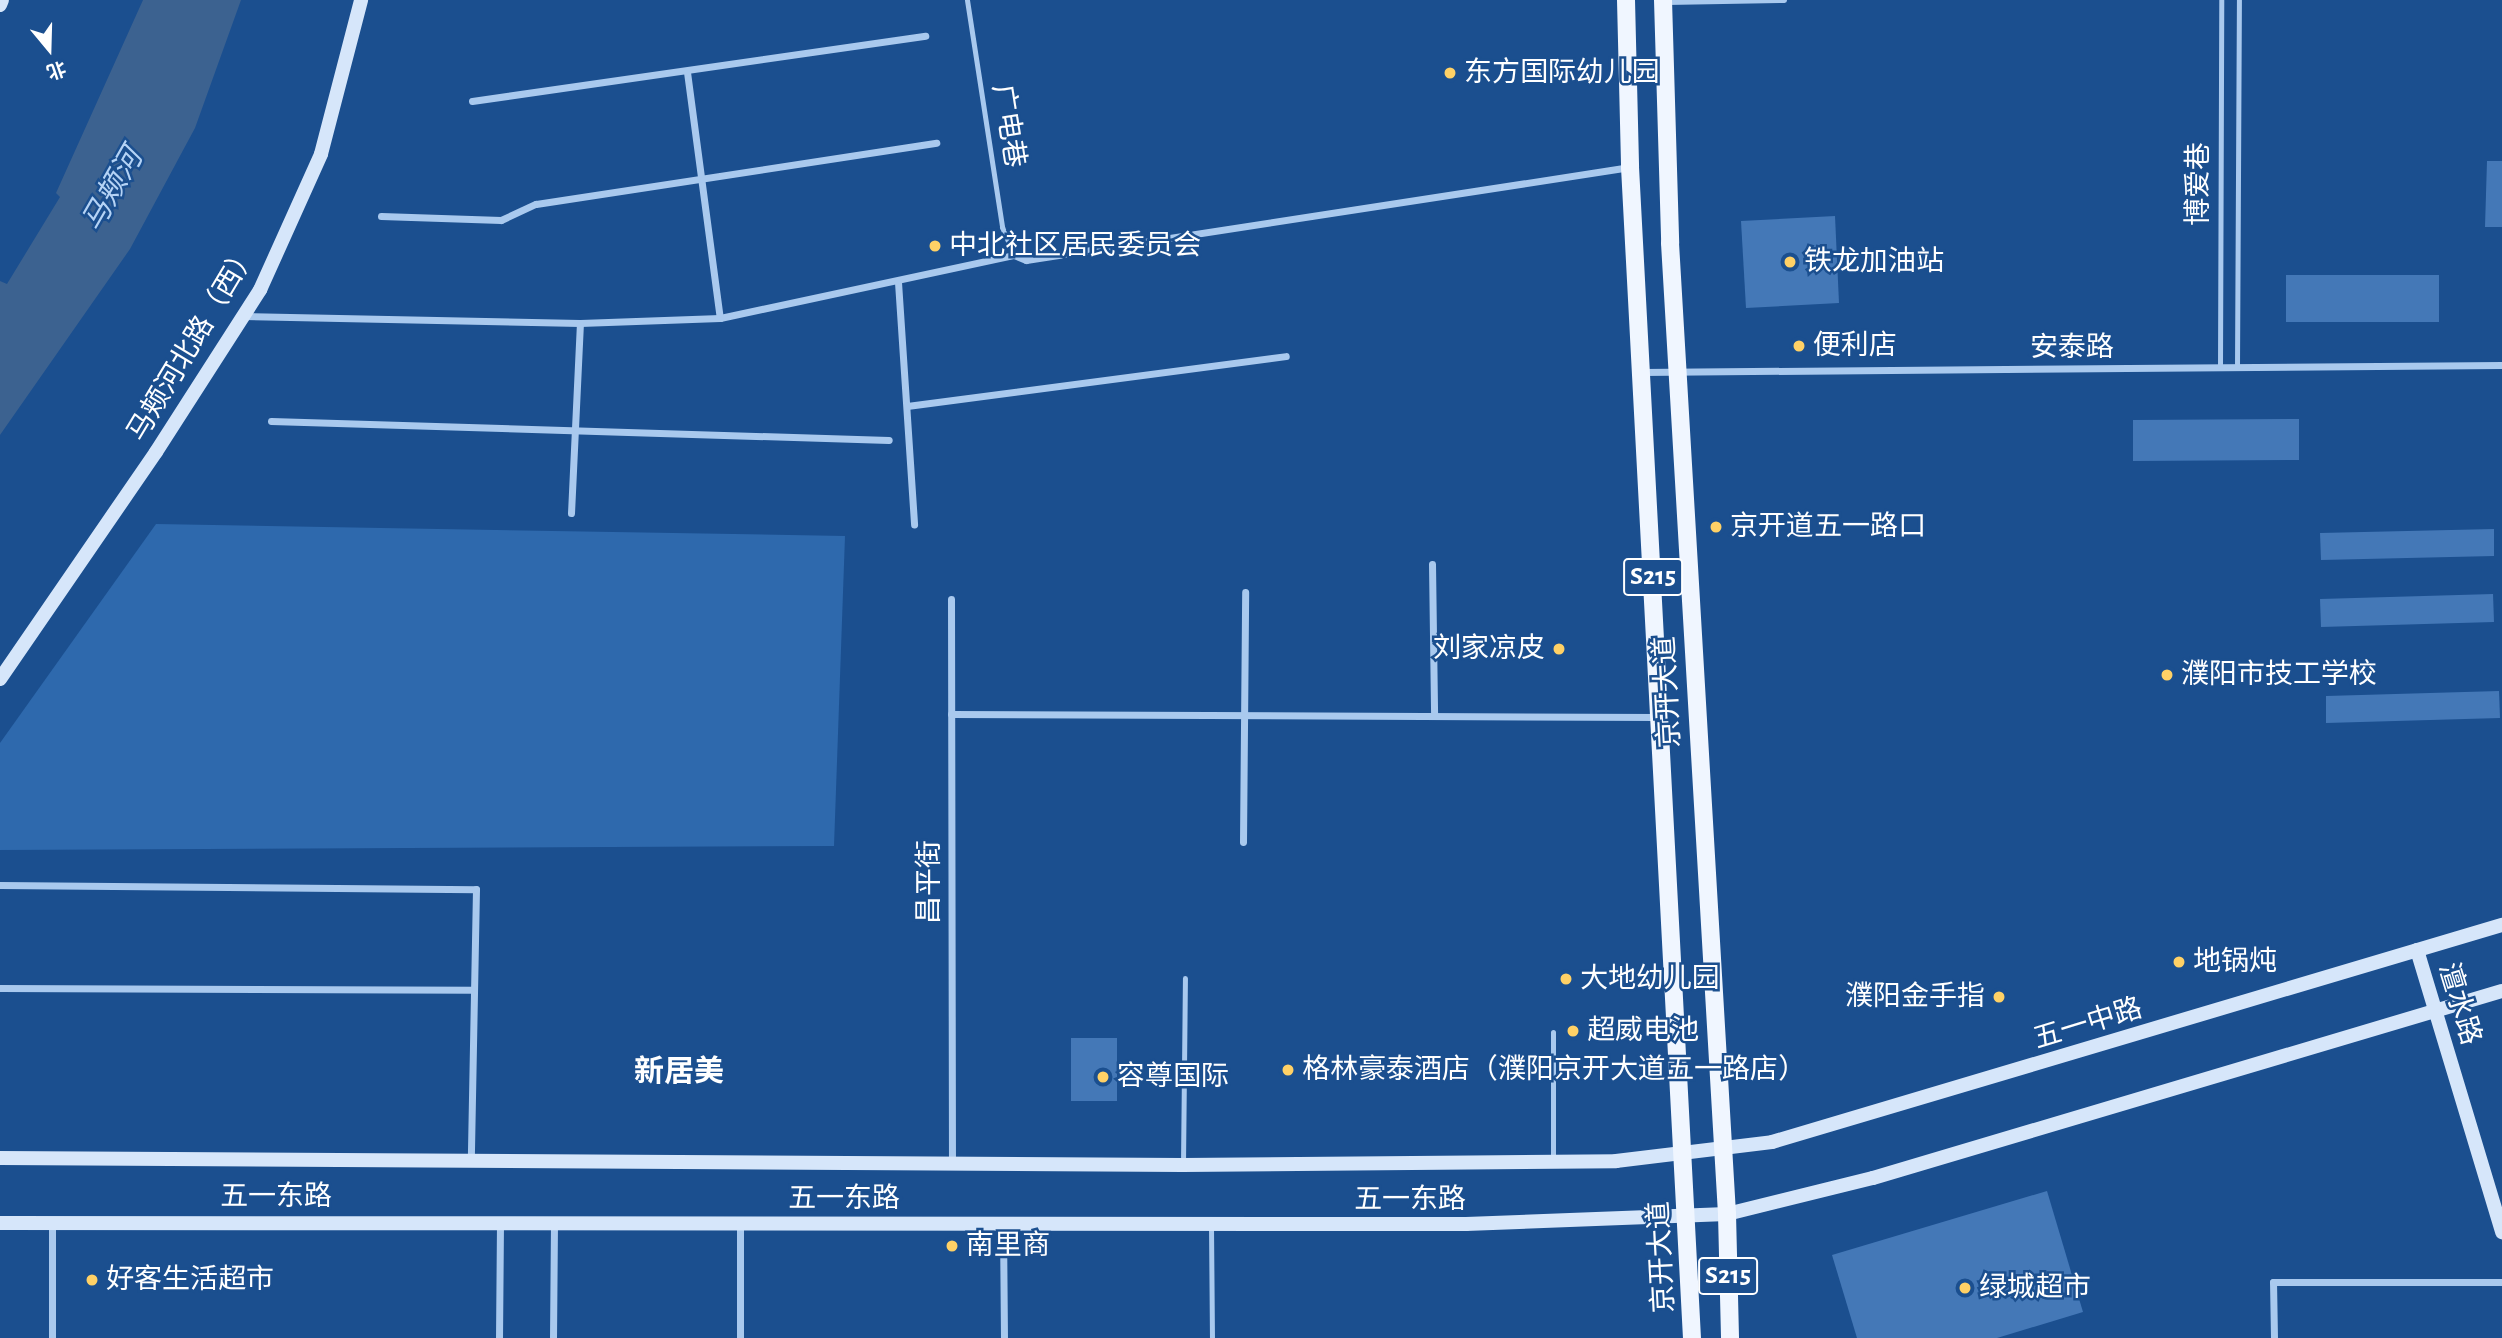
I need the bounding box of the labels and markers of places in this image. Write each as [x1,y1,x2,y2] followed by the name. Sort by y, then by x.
[1464,56,1660,90] place label: 东方国际幼儿园
[1442,65,1458,81] marker: 东方国际幼儿园
[949,229,1201,263] place label: 中北社区居民委员会
[927,238,943,254] marker: 中北社区居民委员会
[1804,245,1944,279] place label: 铁龙加油站
[1782,254,1798,270] marker: 铁龙加油站
[1813,329,1897,363] place label: 便利店
[1791,338,1807,354] marker: 便利店
[1730,510,1926,544] place label: 京开道五一路口
[1708,519,1724,535] marker: 京开道五一路口
[1433,632,1545,666] place label: 刘家凉皮
[1551,641,1567,657] marker: 刘家凉皮
[2181,658,2377,692] place label: 濮阳市技工学校
[2159,667,2175,683] marker: 濮阳市技工学校
[2193,945,2277,979] place label: 地锅炖
[2171,954,2187,970] marker: 地锅炖
[1580,962,1720,996] place label: 大地幼儿园
[1558,971,1574,987] marker: 大地幼儿园
[1845,980,1985,1014] place label: 濮阳金手指
[1991,989,2007,1005] marker: 濮阳金手指
[1587,1014,1699,1048] place label: 超威电池
[1565,1023,1581,1039] marker: 超威电池
[1302,1053,1806,1087] place label: 格林豪泰酒店（濮阳京开大道五一路店）
[1117,1060,1229,1094] place label: 容尊国际
[1280,1062,1296,1078] marker: 格林豪泰酒店（濮阳京开大道五一路店）
[1095,1069,1111,1085] marker: 容尊国际
[966,1229,1050,1263] place label: 南里商
[944,1238,960,1254] marker: 南里商
[106,1263,274,1297] place label: 好客生活超市
[1979,1271,2091,1305] place label: 绿城超市
[84,1272,100,1288] marker: 好客生活超市
[1957,1280,1973,1296] marker: 绿城超市

